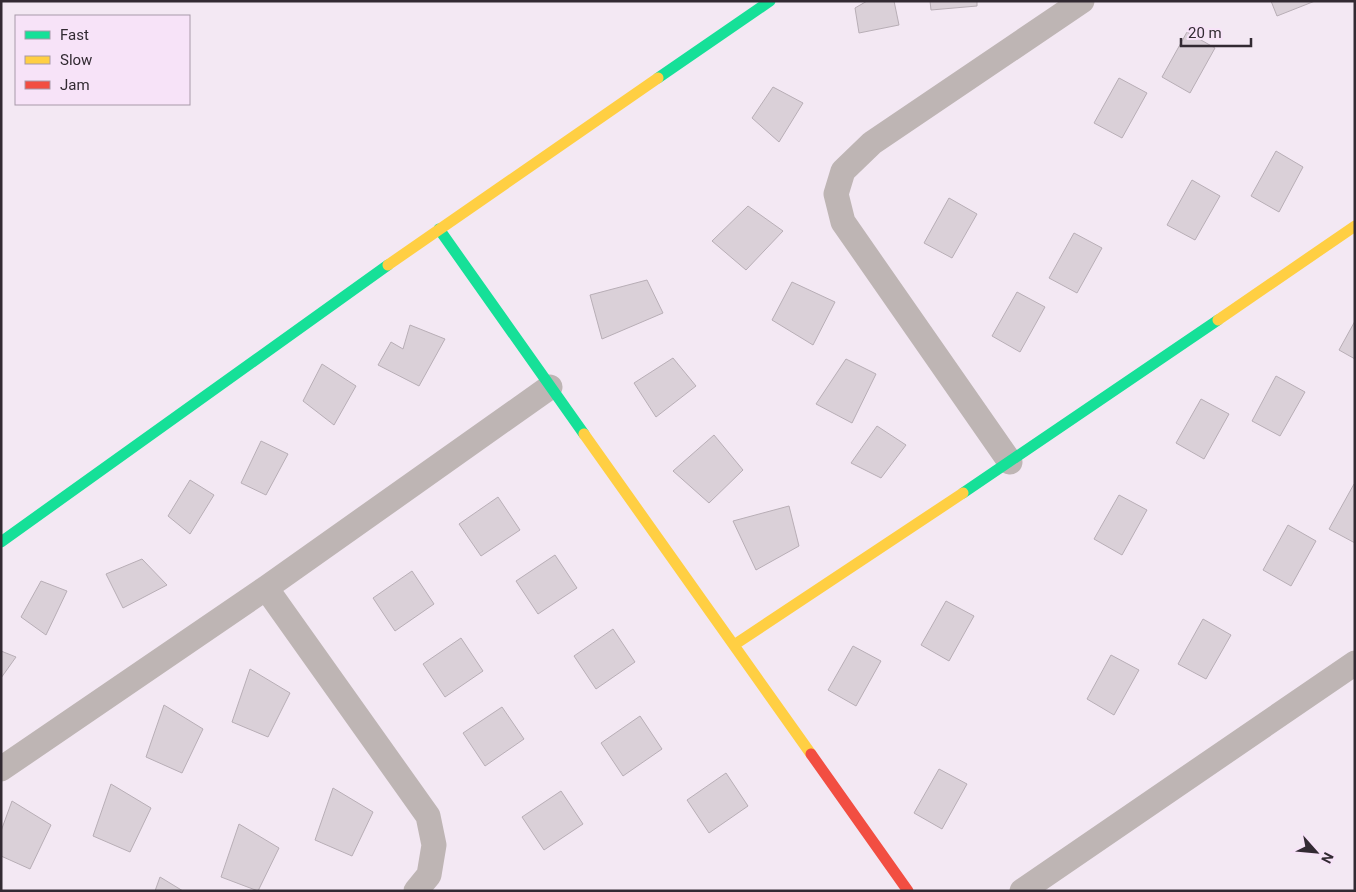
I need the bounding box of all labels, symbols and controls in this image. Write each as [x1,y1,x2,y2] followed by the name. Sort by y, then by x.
[15,15,190,105] legend
[1181,15,1251,47] scale bar
[1188,24,1222,42] text: 20 m
[60,26,89,44] text: Fast
[60,51,92,69] text: Slow
[60,76,90,94] text: Jam
[1291,827,1341,877] north arrow
[1318,850,1337,866] text: N

